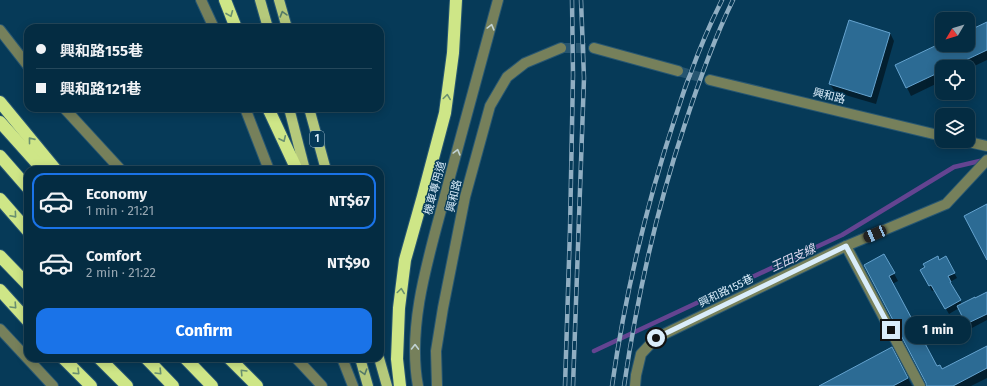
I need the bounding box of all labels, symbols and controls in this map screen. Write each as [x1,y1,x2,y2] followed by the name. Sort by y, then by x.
[226,10,234,17] one-way arrow
[279,11,287,17] one-way arrow
[935,12,975,52] north arrow
[935,12,975,148] map controls
[486,23,494,30] one-way arrow
[60,42,143,60] text: 興和路155巷
[935,60,975,100] button: locate
[60,80,141,98] text: 興和路121巷
[811,86,847,106] street label: 興和路
[442,94,451,100] one-way arrow
[935,108,975,148] button: layers
[310,131,324,147] road number: 1
[278,135,286,142] one-way arrow
[28,137,35,144] one-way arrow
[452,149,461,156] one-way arrow
[422,160,448,216] street label: 機車專用道
[444,178,464,214] street label: 興和路
[38,183,74,219] icon: car
[86,185,147,203] text: Economy
[329,192,370,210] text: NT$67
[86,203,154,218] text: 1 min · 21:21
[9,210,16,217] one-way arrow
[862,224,888,244] car
[768,241,820,274] water label: 王田支線
[38,245,74,281] icon: car
[86,247,142,265] text: Comfort
[327,254,370,272] text: NT$90
[86,265,156,280] text: 2 min · 21:22
[696,272,756,310] street label: 興和路155巷
[396,288,405,294] one-way arrow
[9,301,16,308] one-way arrow
[36,308,372,354] button: Confirm
[905,316,971,344] callout: 1 min
[882,321,900,339] route end
[922,322,954,337] text: 1 min
[647,329,665,347] route start
[411,344,420,350] one-way arrow
[72,367,80,375] one-way arrow
[154,367,162,375] one-way arrow
[359,368,368,375] one-way arrow
[240,369,248,377] one-way arrow

